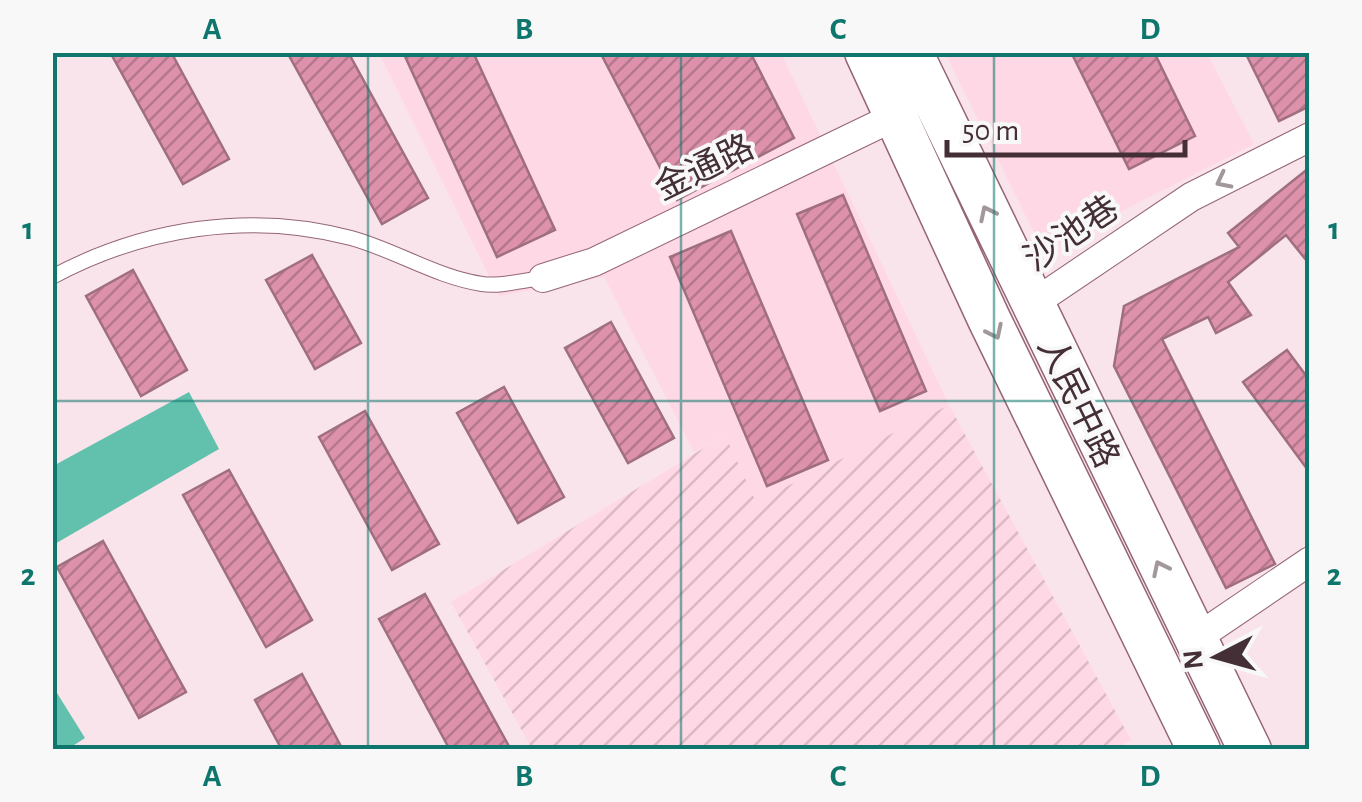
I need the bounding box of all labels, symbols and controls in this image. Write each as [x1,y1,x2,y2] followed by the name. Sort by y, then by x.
[202,13,222,45] text: A
[515,13,533,45] text: B
[830,13,847,45] text: C
[1140,13,1161,45] text: D
[947,95,1184,157] scale bar
[962,116,1019,146] text: 50 m
[649,128,760,207] street label: 金通路
[1215,169,1233,188] one-way arrow
[1017,189,1125,278] street label: 沙池巷
[980,205,1000,223] one-way arrow
[22,213,34,245] text: 1
[1328,213,1340,245] text: 1
[983,321,1003,339] one-way arrow
[1031,331,1126,473] street label: 人民中路
[20,559,36,591] text: 2
[1326,559,1342,591] text: 2
[1153,560,1173,578] one-way arrow
[1167,607,1267,707] north arrow
[1179,648,1209,671] text: N
[202,760,222,792] text: A
[515,760,533,792] text: B
[830,760,847,792] text: C
[1140,760,1161,792] text: D

